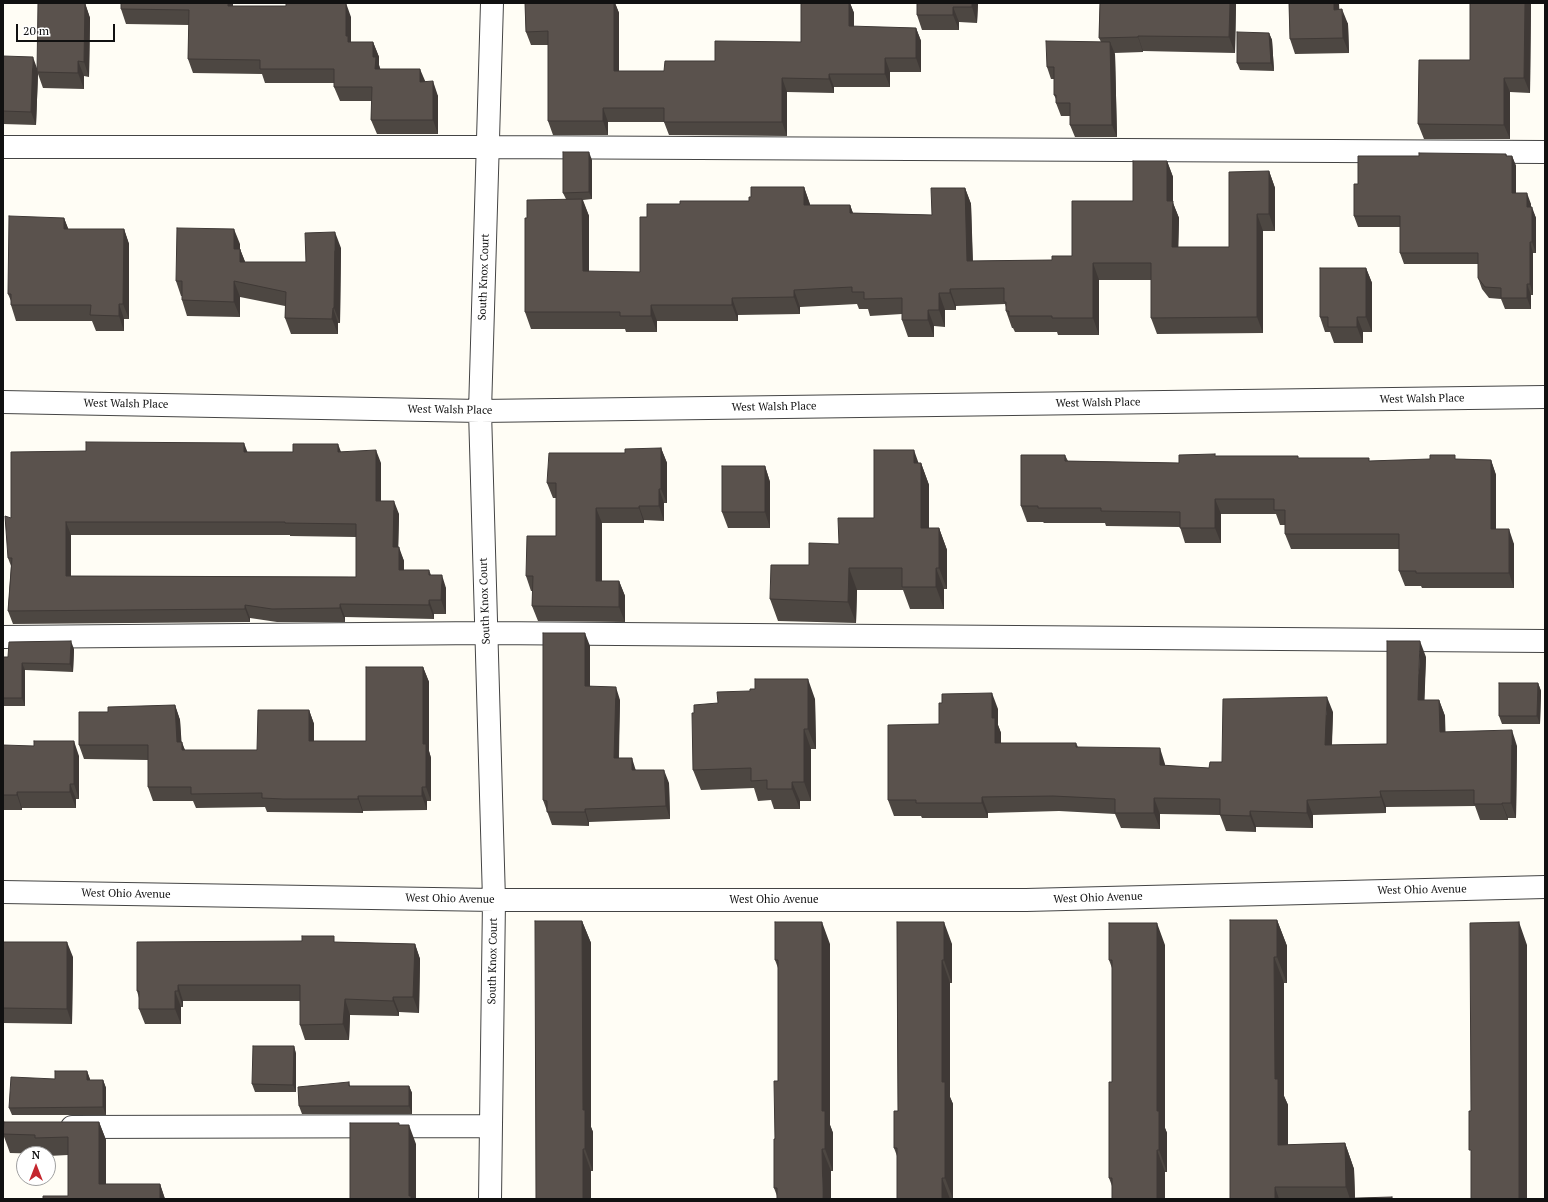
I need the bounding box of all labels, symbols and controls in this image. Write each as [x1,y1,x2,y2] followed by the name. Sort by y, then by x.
[18,16,117,42] scale bar
[23,23,49,38] text: 20 m
[476,233,492,321] street label: South Knox Court
[1379,392,1465,406] street label: West Walsh Place
[1055,396,1141,410] street label: West Walsh Place
[83,397,169,411] street label: West Walsh Place
[731,400,817,414] street label: West Walsh Place
[407,403,493,417] street label: West Walsh Place
[477,557,493,645] street label: South Knox Court
[1377,883,1467,897] street label: West Ohio Avenue
[81,887,171,901] street label: West Ohio Avenue
[1053,890,1143,906] street label: West Ohio Avenue
[405,892,495,906] street label: West Ohio Avenue
[729,893,819,907] street label: West Ohio Avenue
[486,917,500,1005] street label: South Knox Court
[16,1146,56,1186] north arrow
[32,1148,40,1162] text: N

